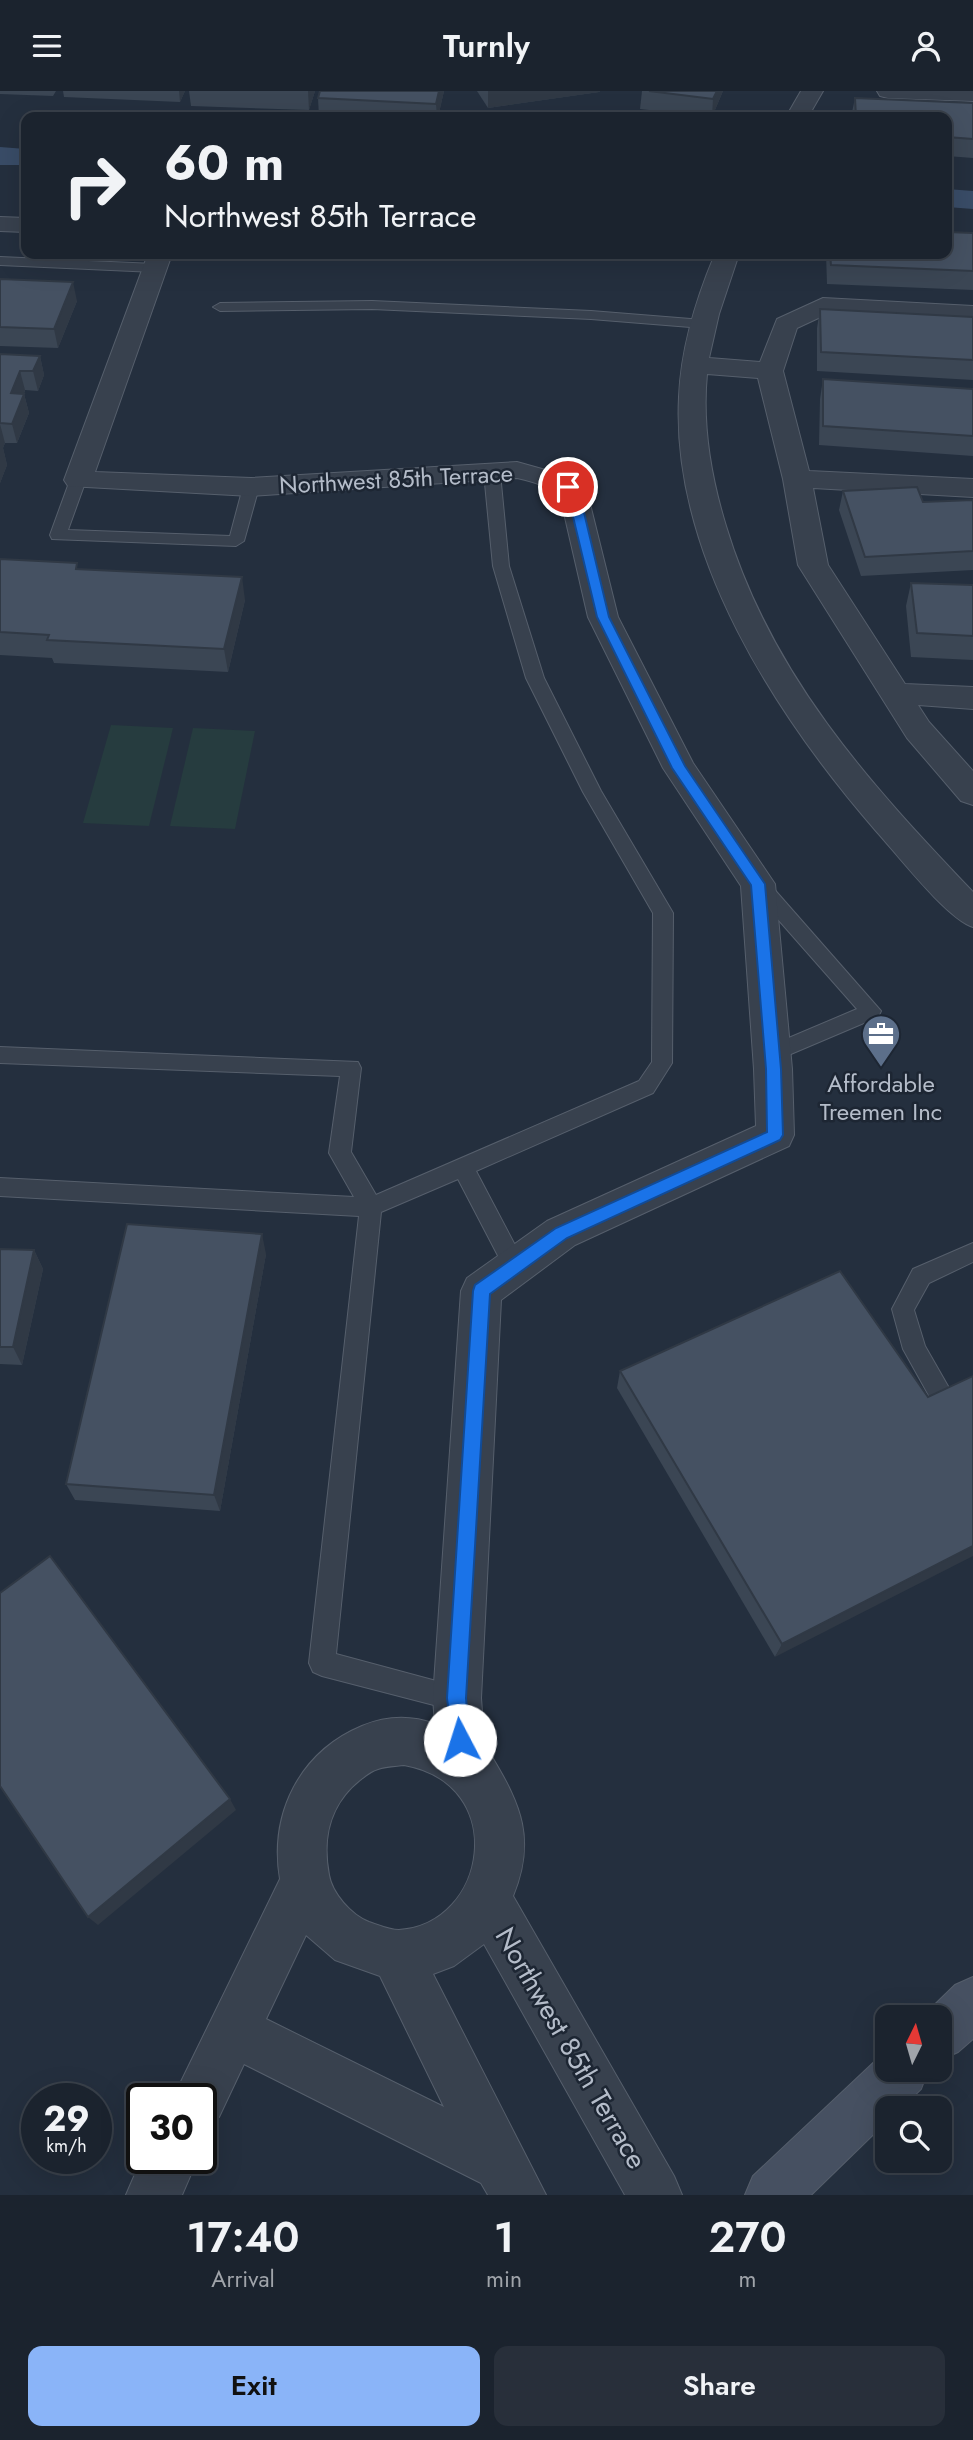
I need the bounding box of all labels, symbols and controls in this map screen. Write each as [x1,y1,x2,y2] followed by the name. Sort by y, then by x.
[443,23,530,69] text: Turnly
[28,27,66,65] icon: menu
[907,27,945,65] icon: person
[164,128,284,198] text: 60 m
[49,140,140,231] icon: right
[164,193,476,239] text: Northwest 85th Terrace
[278,455,514,503] street label: Northwest 85th Terrace
[538,457,598,517] pin
[549,468,587,506] icon: arrive
[860,1013,902,1068] office icon: Affordable Treemen Inc
[820,1066,942,1129] place label: Affordable Treemen Inc
[423,1703,497,1777] position arrow
[485,1919,657,2177] street label: Northwest 85th Terrace
[875,2005,952,2083] north arrow
[875,2005,952,2173] map controls
[126,2083,217,2174] speed limit sign: 30
[43,2094,90,2144] text: 29
[875,2096,952,2173] button: search
[46,2133,87,2159] text: km/h
[187,2207,300,2268] text: 17:40
[494,2207,514,2268] text: 1
[709,2207,786,2268] text: 270
[211,2262,275,2296] text: Arrival
[486,2262,522,2296] text: min
[739,2262,757,2296] text: m
[28,2346,480,2426] button: Exit
[494,2346,945,2426] button: Share

